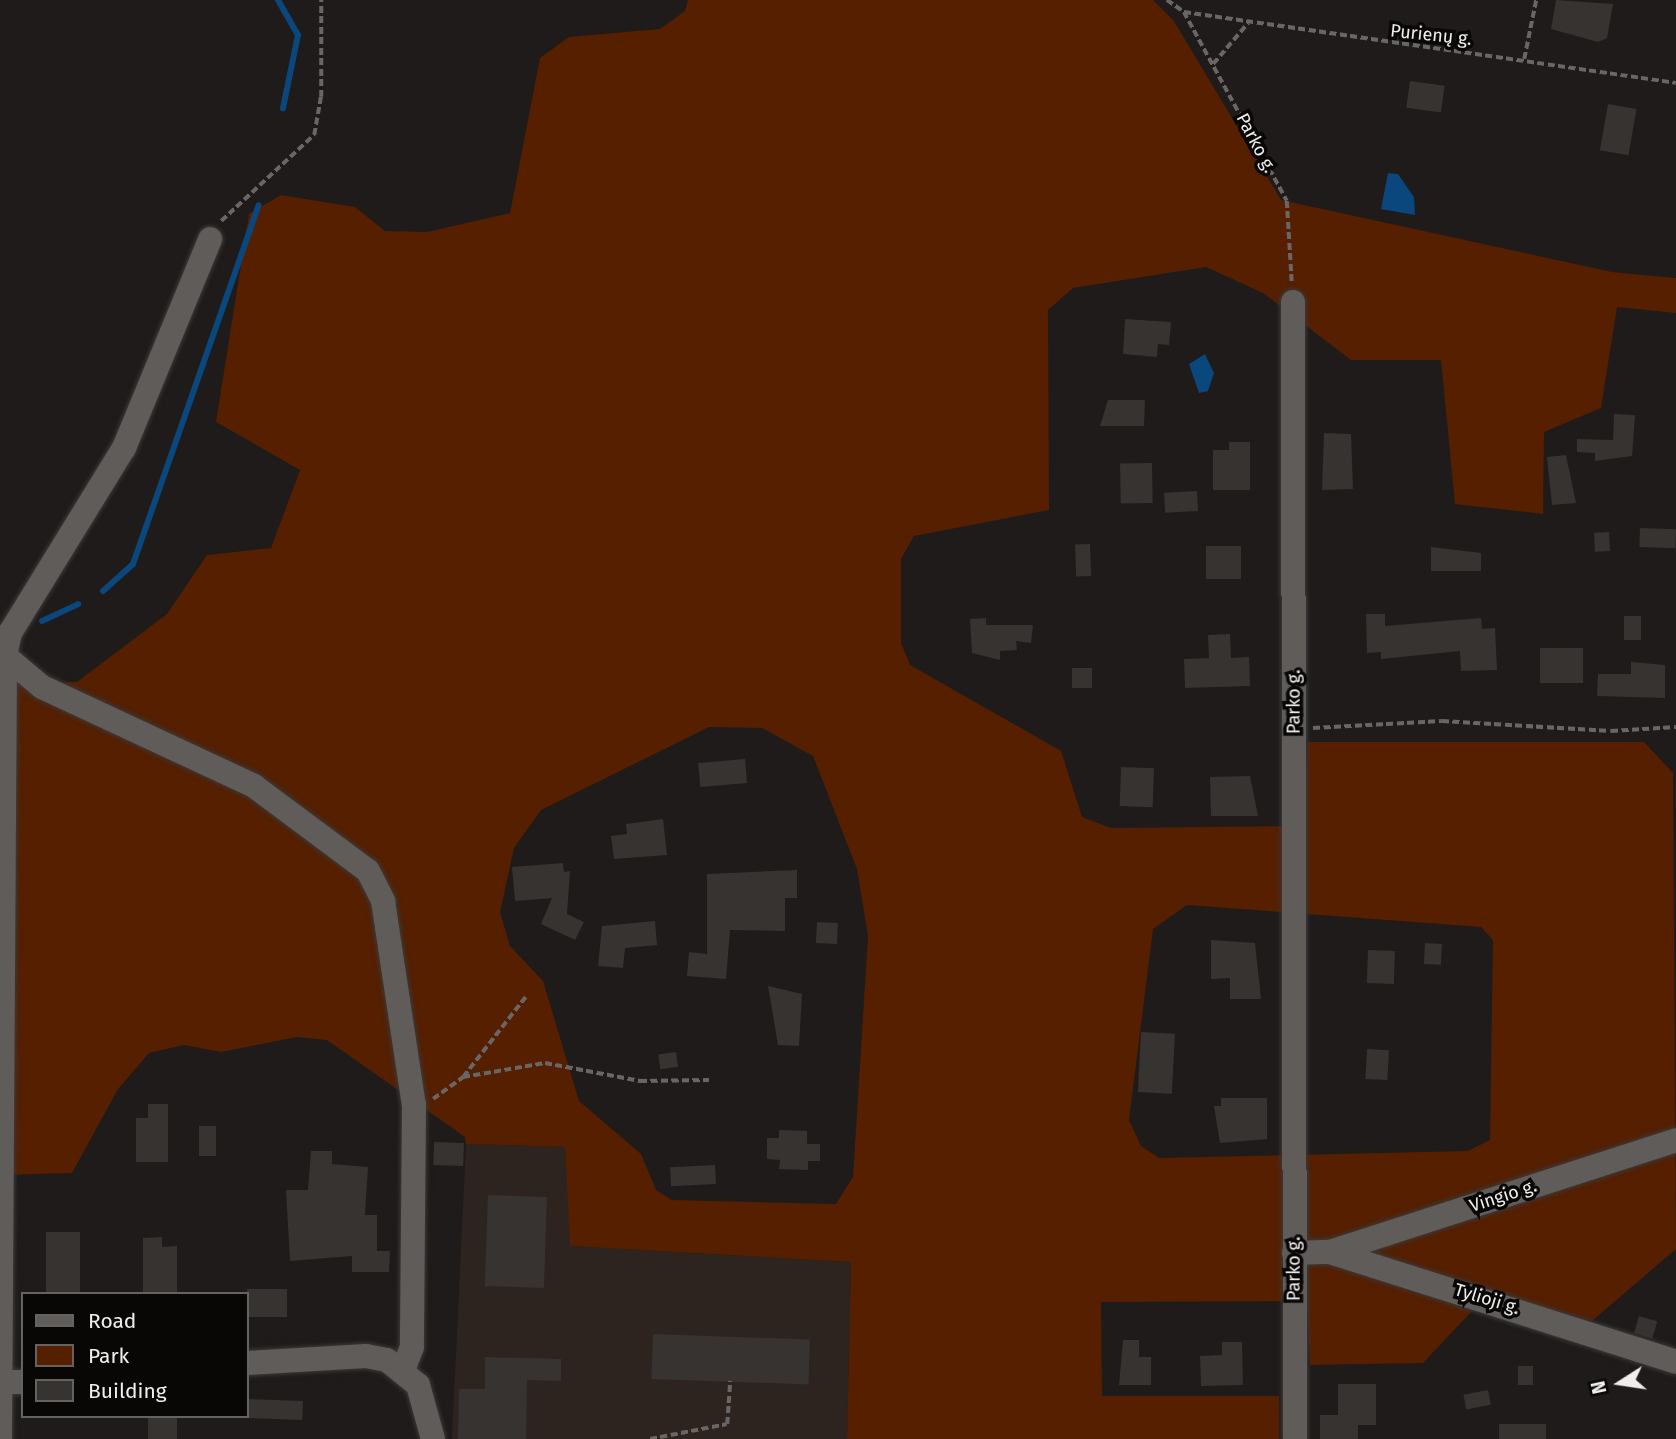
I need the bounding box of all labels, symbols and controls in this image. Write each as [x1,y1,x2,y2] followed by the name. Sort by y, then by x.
[1389,20,1473,50] street label: Purienų g.
[1231,110,1281,176] street label: Parko g.
[1283,670,1305,734] street label: Parko g.
[1467,1175,1539,1217] street label: Vingio g.
[1283,1237,1305,1301] street label: Parko g.
[1452,1279,1522,1319] street label: Tylioji g.
[21,1292,248,1418] legend
[88,1308,136,1334] text: Road
[88,1343,129,1369] text: Park
[1585,1348,1655,1418] north arrow
[88,1378,167,1404] text: Building
[1586,1379,1612,1396] text: N

